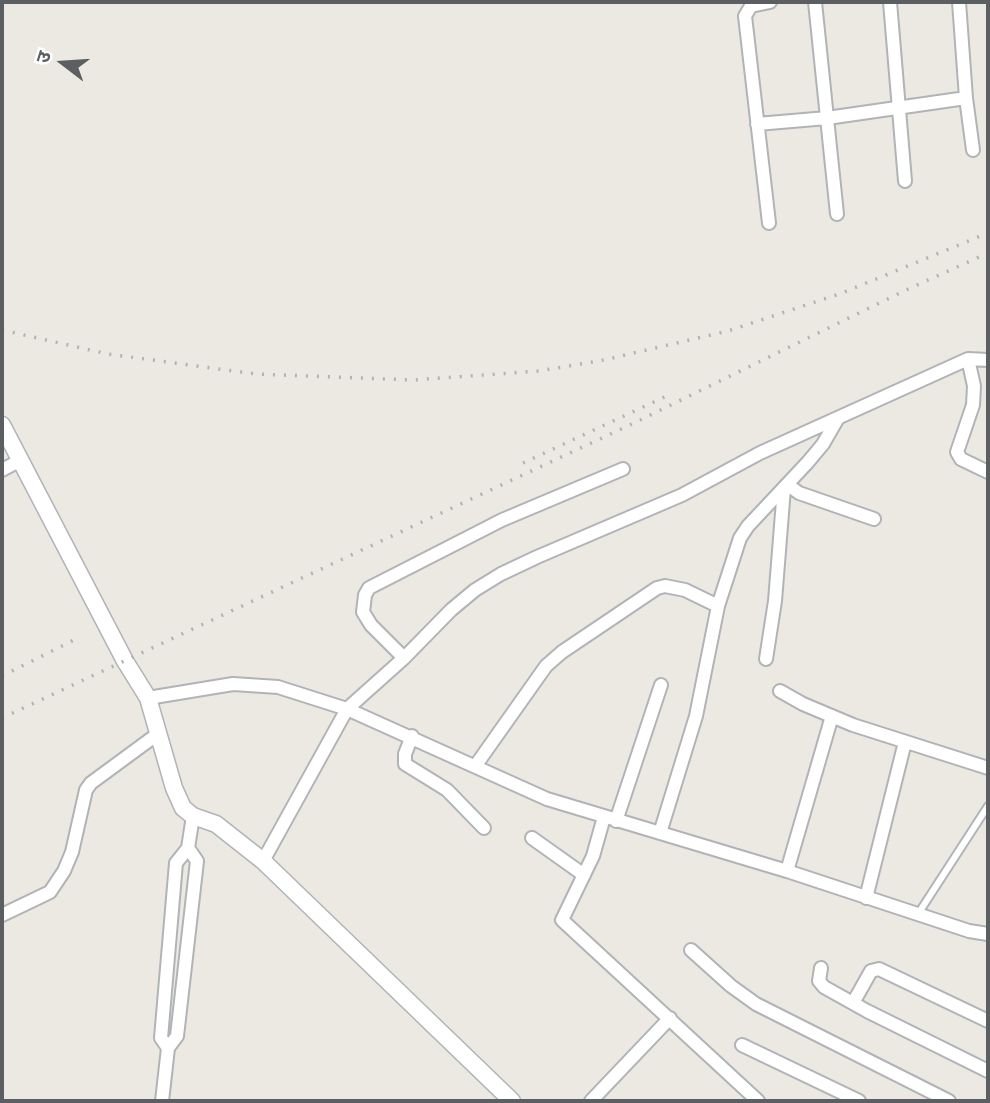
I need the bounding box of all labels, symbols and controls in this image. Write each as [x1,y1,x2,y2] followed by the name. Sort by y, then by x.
[28,28,98,98] north arrow
[30,48,55,65] text: उ

